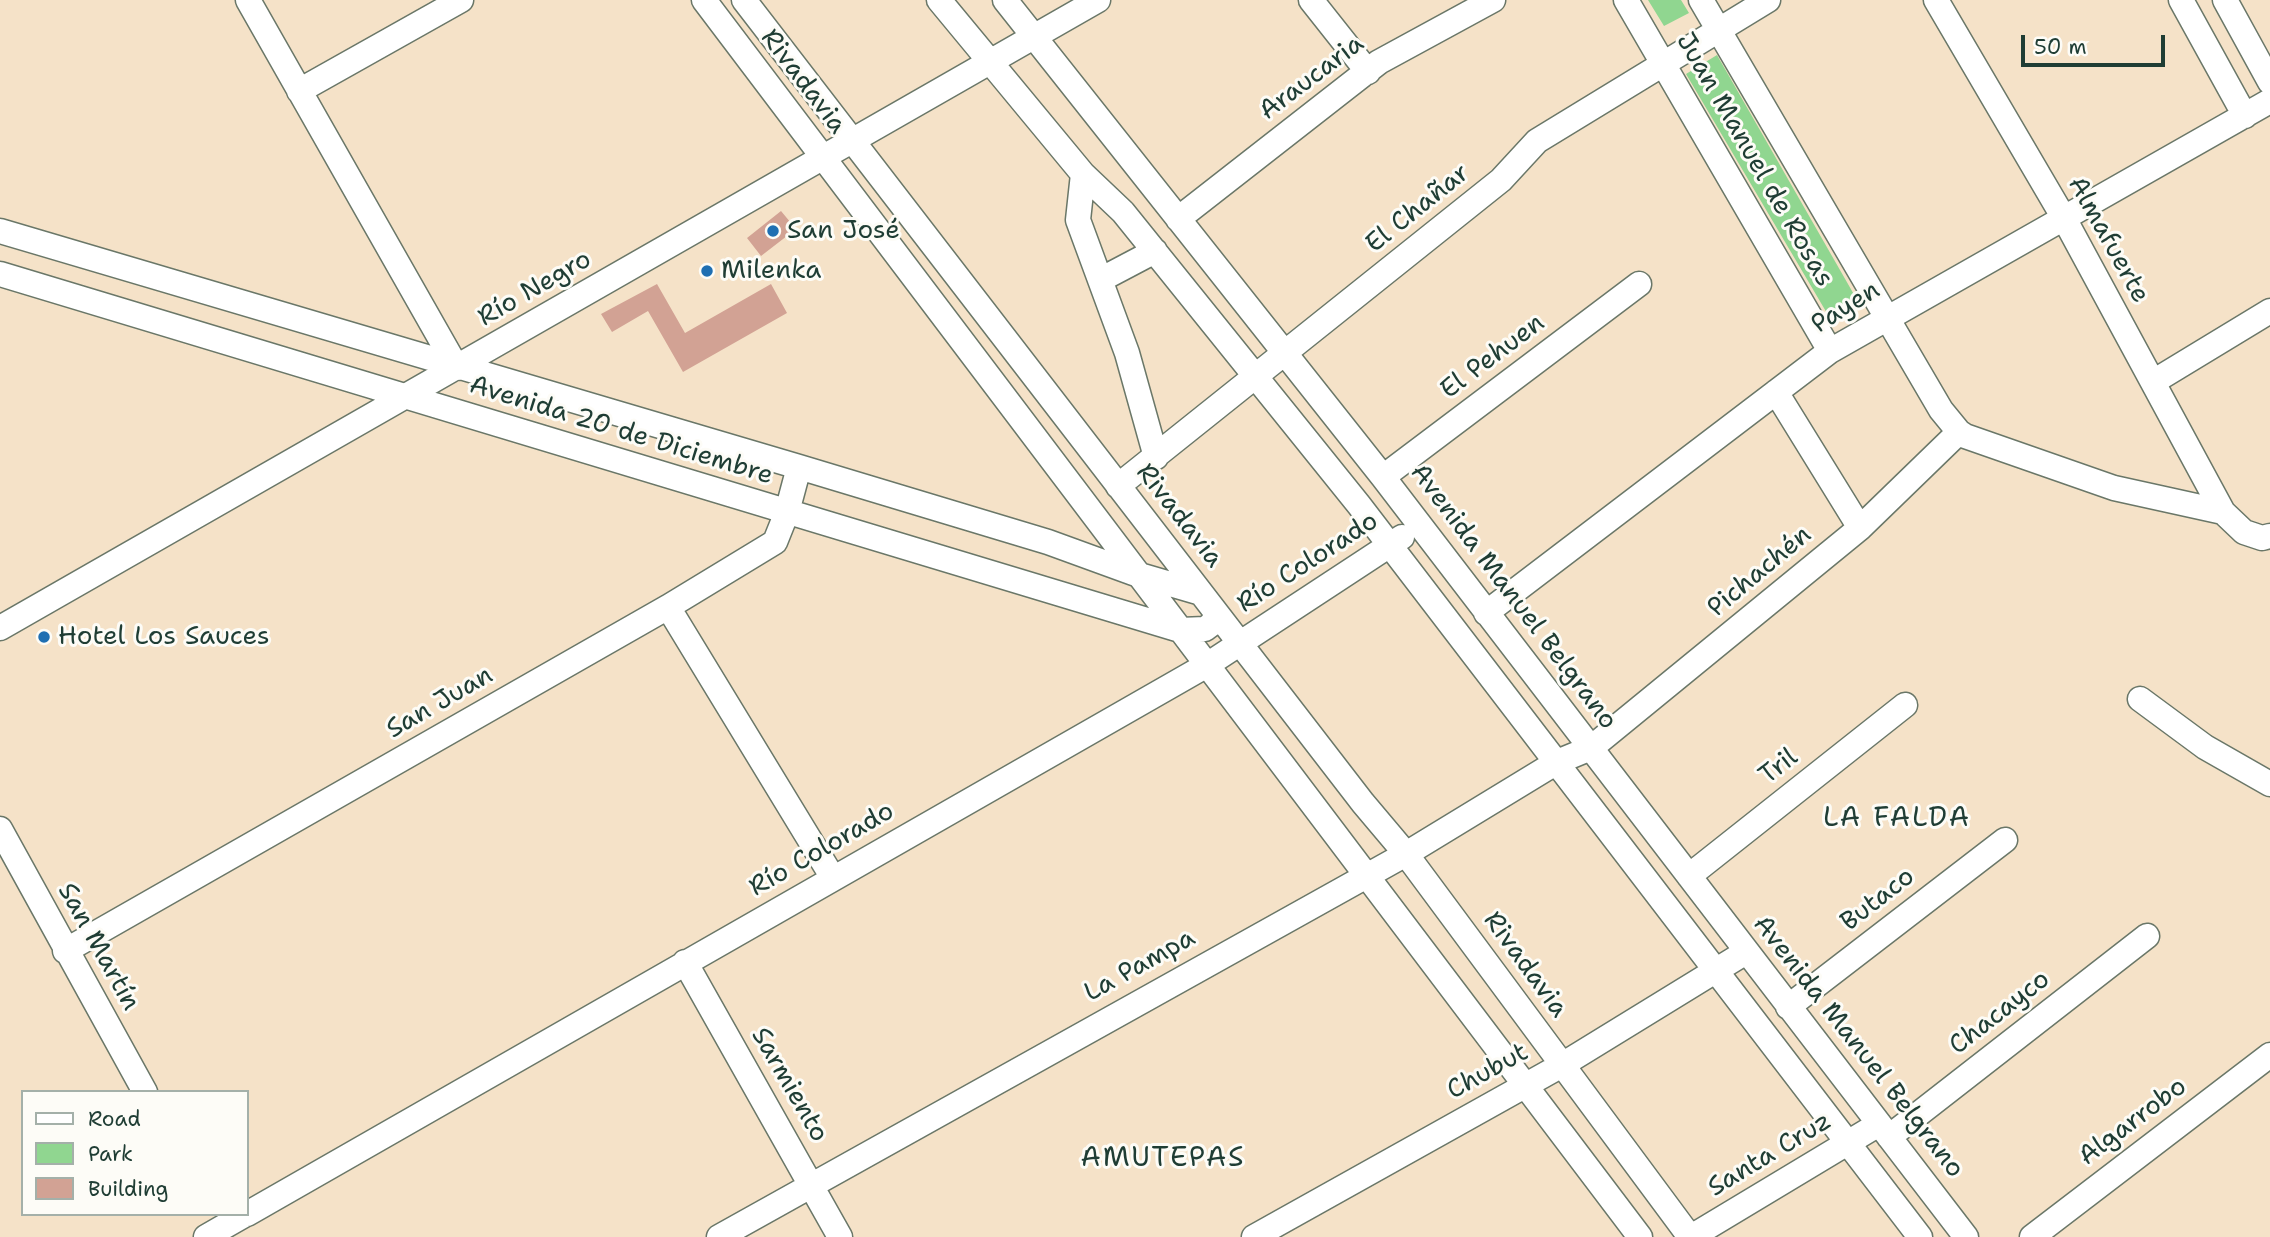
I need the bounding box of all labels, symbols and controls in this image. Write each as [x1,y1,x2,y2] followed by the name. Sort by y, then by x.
[2025,21,2168,65] scale bar
[754,23,852,141] street label: Rivadavia
[1669,28,1839,292] street label: Juan Manuel de Rosas
[1254,29,1370,127] street label: Araucaria
[2034,33,2087,61] text: 50 m
[1360,158,1476,260] street label: El Chañar
[2060,171,2156,309] street label: Almafuerte
[787,215,900,247] place label: San José
[765,223,781,239] marker: San José
[473,244,597,334] street label: Río Negro
[721,255,821,287] place label: Milenka
[699,263,715,279] marker: Milenka
[1806,275,1886,341] street label: Payen
[1435,308,1551,406] street label: El Pehuen
[465,370,777,492] street label: Avenida 20 de Diciembre
[1129,458,1229,574] street label: Rivadavia
[1403,458,1623,736] street label: Avenida Manuel Belgrano
[1232,506,1384,620] street label: Río Colorado
[1702,520,1818,624] street label: Pichachén
[58,621,270,653] place label: Hotel Los Sauces
[36,629,52,645] marker: Hotel Los Sauces
[381,660,499,746] street label: San Juan
[1754,742,1804,792] street label: Tril
[744,796,900,904] street label: Río Colorado
[1824,802,1970,836] district label: LA FALDA
[1835,862,1921,938] street label: Butaco
[50,878,146,1016] street label: San Martín
[1476,906,1574,1024] street label: Rivadavia
[1746,910,1970,1184] street label: Avenida Manuel Belgrano
[1079,923,1201,1009] street label: La Pampa
[1944,964,2056,1062] street label: Chacayco
[744,1022,834,1148] street label: Sarmiento
[1442,1037,1534,1107] street label: Chubut
[2073,1071,2193,1173] street label: Algarrobo
[21,1090,248,1216] legend
[88,1105,141,1133] text: Road
[1703,1106,1837,1204] street label: Santa Cruz
[88,1140,133,1168] text: Park
[1081,1142,1245,1176] district label: AMUTEPAS
[88,1175,168,1203] text: Building

